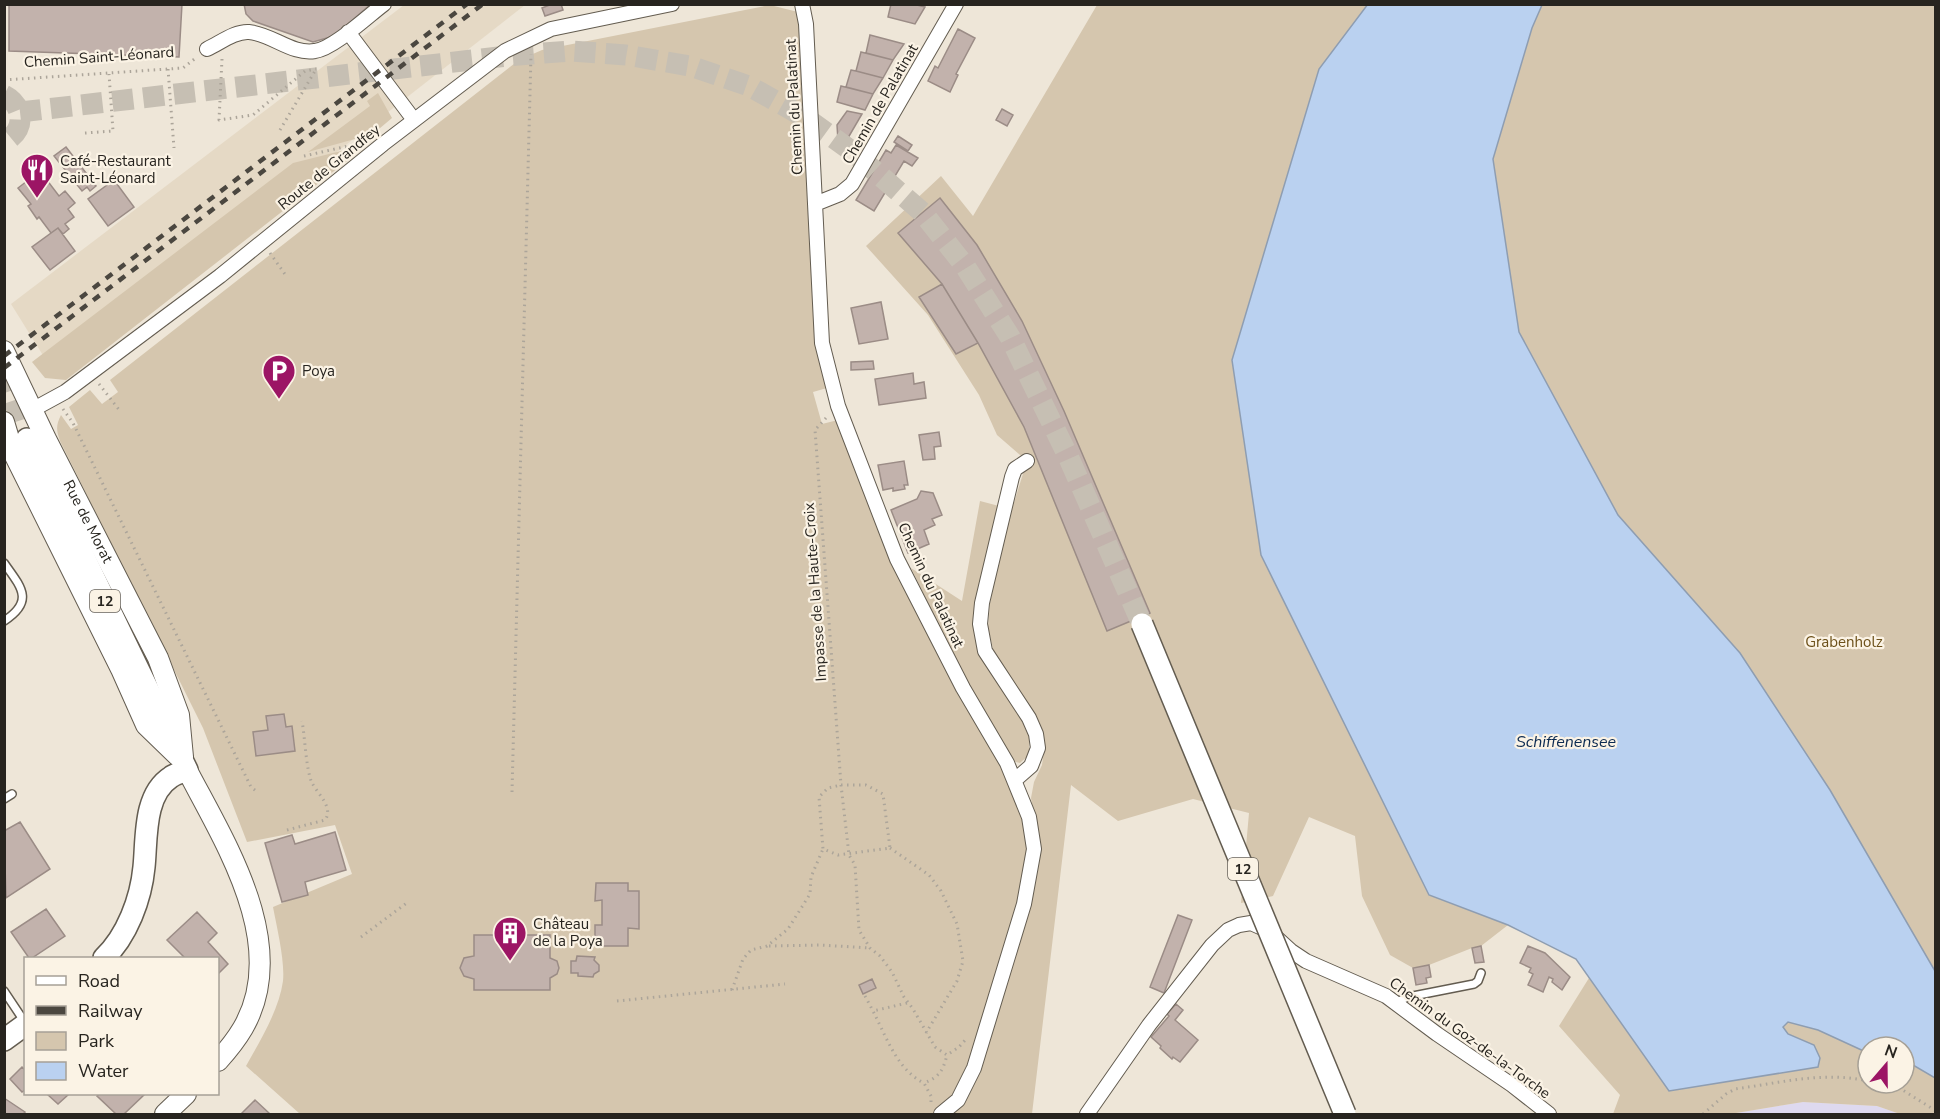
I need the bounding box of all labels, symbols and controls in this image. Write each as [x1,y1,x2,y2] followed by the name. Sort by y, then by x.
[780,38,808,176] street label: Chemin du Palatinat
[837,40,923,168] street label: Chemin de Palatinat
[23,42,175,72] street label: Chemin Saint-Léonard
[274,119,384,214] street label: Route de Grandfey
[60,151,171,188] place label: Café-Restaurant Saint-Léonard
[19,152,55,199] restaurant icon: Café-Restaurant Saint-Léonard
[261,353,297,400] parking icon: Poya
[302,361,335,381] place label: Poya
[59,476,118,567] street label: Rue de Morat
[799,502,831,682] street label: Impasse de la Haute-Croix
[893,519,969,652] street label: Chemin du Palatinat
[90,590,120,612] road number: 12
[1805,632,1883,652] park label: Grabenholz
[1516,731,1617,753] water label: Schiffenensee
[1228,858,1258,880] road number: 12
[533,914,603,951] place label: Château de la Poya
[492,915,528,962] building icon: Château de la Poya
[24,957,219,1095] legend
[78,969,120,993] text: Road
[1385,973,1555,1103] street label: Chemin du Goz-de-la-Torche
[78,999,143,1023] text: Railway
[78,1029,115,1053] text: Park
[1856,1035,1916,1095] north arrow
[1881,1039,1900,1064] text: N
[78,1059,129,1083] text: Water

